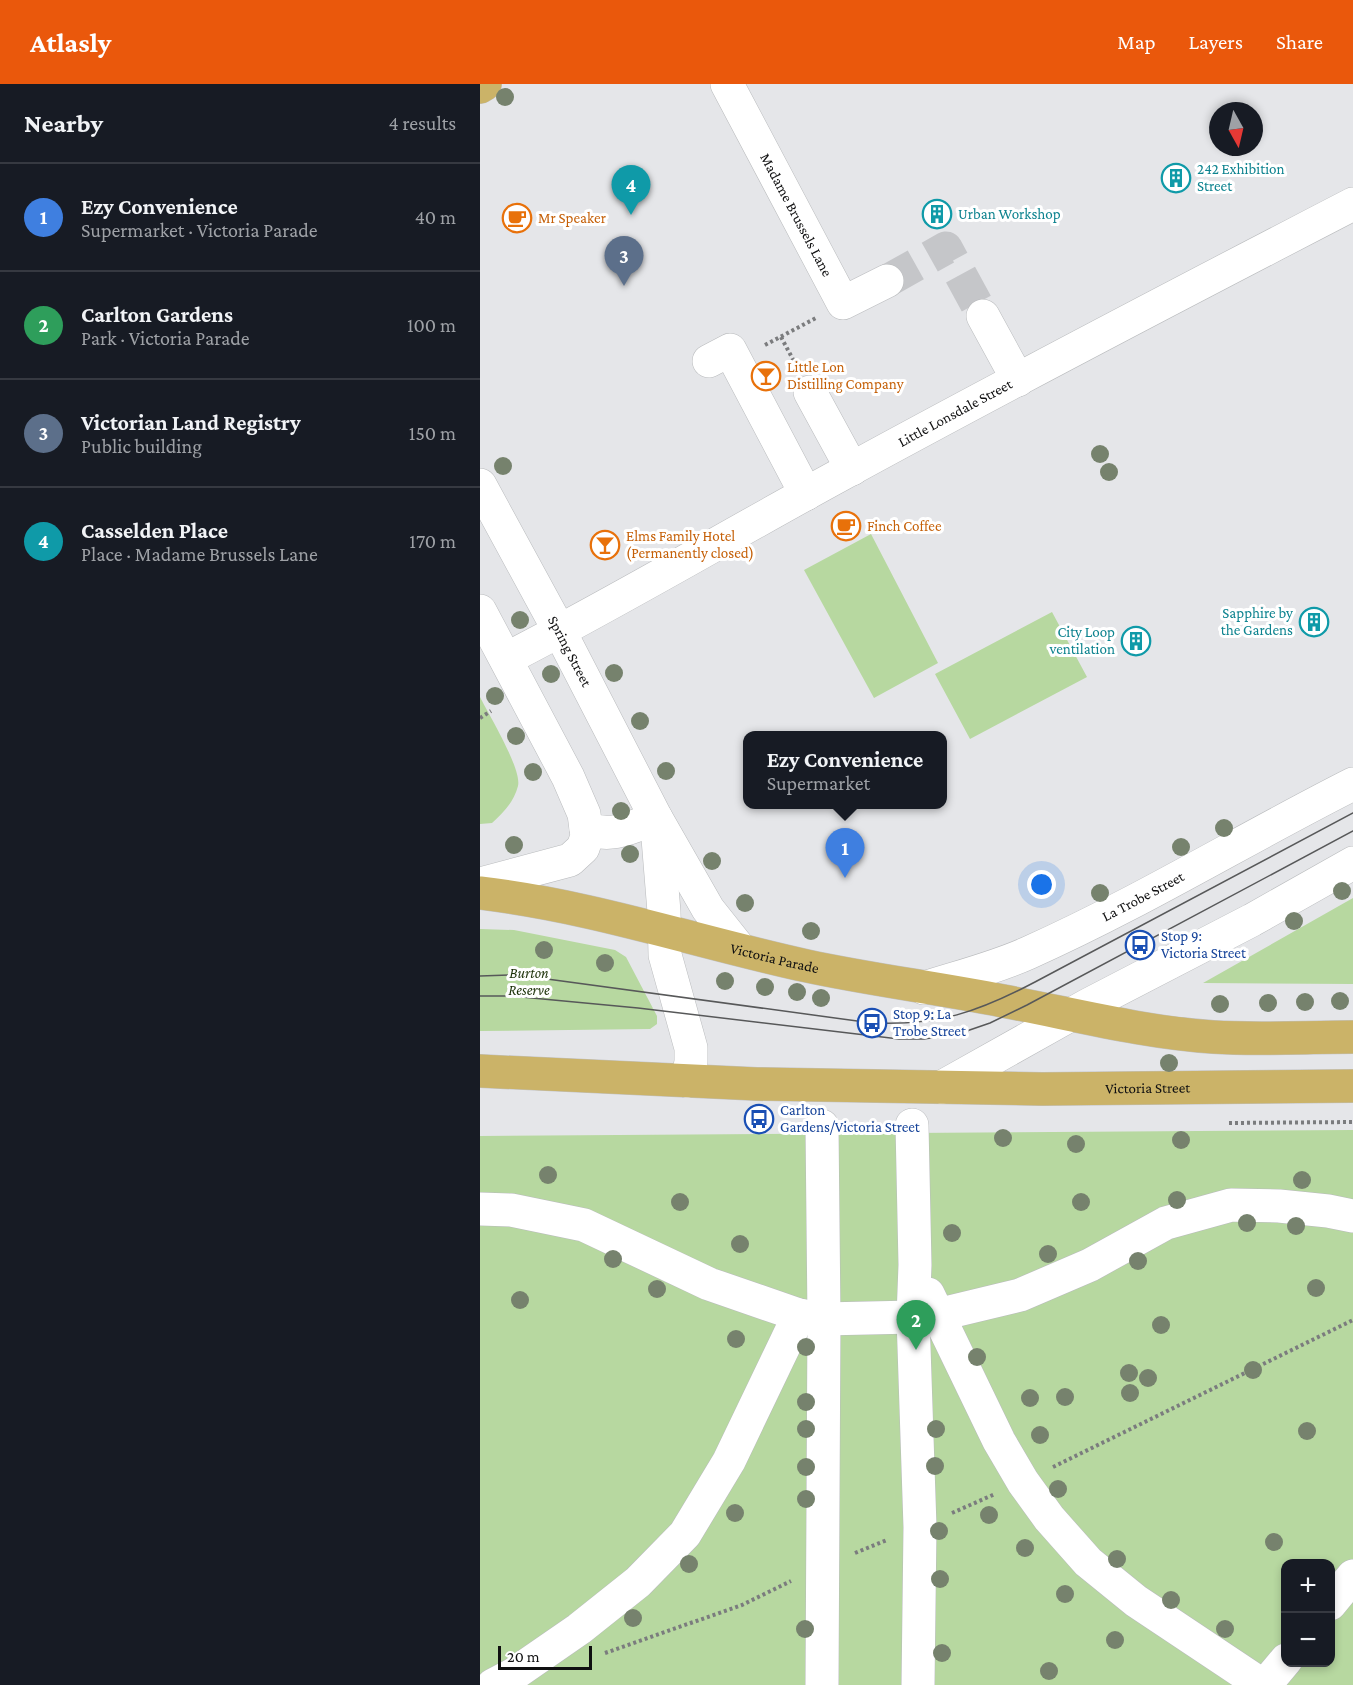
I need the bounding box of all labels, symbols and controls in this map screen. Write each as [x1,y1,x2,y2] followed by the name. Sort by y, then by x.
[30,27,111,58] text: Atlasly
[1117,30,1156,54] text: Map
[1189,30,1243,54] text: Layers
[1276,30,1323,54] text: Share
[1209,102,1263,156] north arrow
[24,109,103,138] text: Nearby
[389,112,456,134] text: 4 results
[757,150,836,280] street label: Madame Brussels Lane
[1197,161,1285,194] place label: 242 Exhibition Street
[1160,162,1192,194] building icon: 242 Exhibition Street
[612,166,650,215] pin: 4
[81,194,238,219] text: Ezy Convenience
[921,198,953,230] building icon: Urban Workshop
[501,202,533,234] cafe icon: Mr Speaker
[40,206,47,228] text: 1
[415,206,456,228] text: 40 m
[958,206,1061,223] place label: Urban Workshop
[538,210,607,227] place label: Mr Speaker
[81,219,317,241] text: Supermarket · Victoria Parade
[604,236,644,286] pin: 3
[81,302,233,327] text: Carlton Gardens
[38,314,49,336] text: 2
[407,314,456,336] text: 100 m
[81,327,250,349] text: Park · Victoria Parade
[787,359,904,393] place label: Little Lon Distilling Company
[750,360,782,392] bar icon: Little Lon Distilling Company
[895,375,1016,450] street label: Little Lonsdale Street
[81,410,301,435] text: Victorian Land Registry
[39,422,48,444] text: 3
[409,422,456,444] text: 150 m
[81,435,202,457] text: Public building
[830,510,862,542] cafe icon: Finch Coffee
[81,518,228,543] text: Casselden Place
[867,518,942,534] place label: Finch Coffee
[626,528,754,562] place label: Elms Family Hotel (Permanently closed)
[589,529,621,561] bar icon: Elms Family Hotel (Permanently closed)
[38,530,49,552] text: 4
[409,530,456,552] text: 170 m
[81,543,318,565] text: Place · Madame Brussels Lane
[1221,605,1293,638] place label: Sapphire by the Gardens
[1298,606,1330,638] building icon: Sapphire by the Gardens
[545,613,595,690] street label: Spring Street
[1048,624,1115,657] place label: City Loop ventilation
[1120,625,1152,657] building icon: City Loop ventilation
[743,731,947,809] popup
[767,747,923,772] text: Ezy Convenience
[767,772,870,794] text: Supermarket
[826,828,865,878] pin: 1
[1099,868,1188,924] street label: La Trobe Street
[1027,870,1056,899] your location
[1161,928,1247,961] place label: Stop 9: Victoria Street
[1124,929,1156,961] bus stop icon: Stop 9: Victoria Street
[729,940,821,976] street label: Victoria Parade
[508,965,550,998] park label: Burton Reserve
[893,1006,967,1039] place label: Stop 9: La Trobe Street
[856,1007,888,1039] bus stop icon: Stop 9: La Trobe Street
[1105,1080,1191,1096] street label: Victoria Street
[780,1102,921,1135] place label: Carlton Gardens/Victoria Street
[743,1103,775,1135] bus stop icon: Carlton Gardens/Victoria Street
[896,1300,936,1350] pin: 2
[1281,1559,1335,1667] map controls
[1281,1559,1335,1613] button: +
[1281,1613,1335,1667] button: −
[498,1643,592,1670] scale bar
[507,1648,540,1665] text: 20 m

